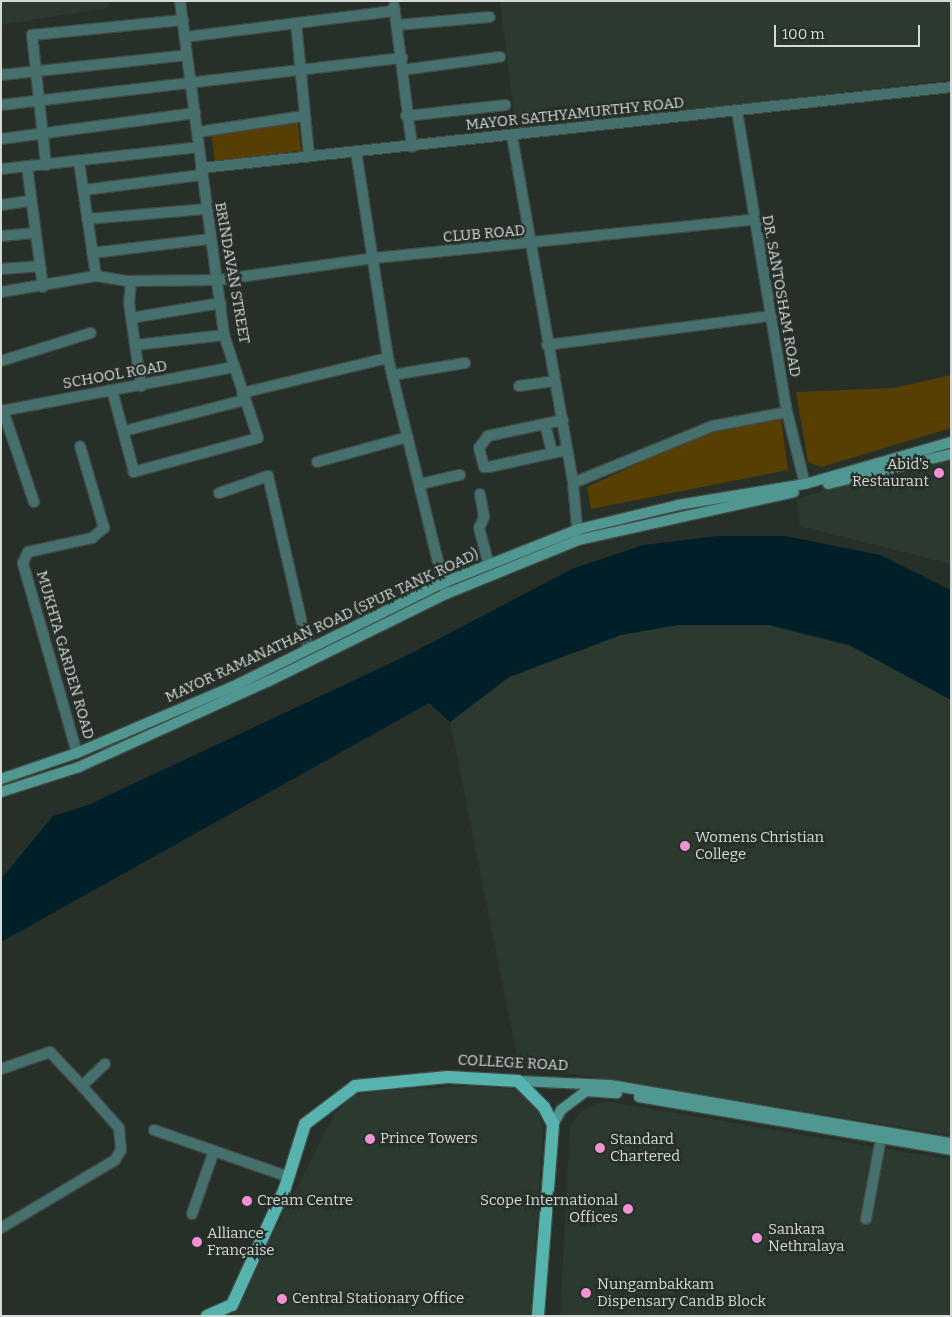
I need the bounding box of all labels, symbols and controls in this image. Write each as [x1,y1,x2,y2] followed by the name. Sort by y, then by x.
[777,15,923,47] scale bar
[782,25,825,43] text: 100 m
[465,94,685,134] street label: MAYOR SATHYAMURTHY ROAD
[211,201,253,345] street label: BRINDAVAN STREET
[758,213,804,379] street label: DR. SANTOSHAM ROAD
[442,221,526,247] street label: CLUB ROAD
[61,357,169,393] street label: SCHOOL ROAD
[852,455,929,490] place label: Abid's Restaurant
[933,467,945,479] marker: Abid's Restaurant
[162,545,482,707] street label: MAYOR RAMANATHAN ROAD (SPUR TANK ROAD)
[32,569,98,741] street label: MUKHTA GARDEN ROAD
[695,828,824,863] place label: Womens Christian College
[679,840,691,852] marker: Womens Christian College
[457,1051,569,1075] street label: COLLEGE ROAD
[380,1130,478,1148] place label: Prince Towers
[610,1130,680,1165] place label: Standard Chartered
[364,1133,376,1145] marker: Prince Towers
[594,1142,606,1154] marker: Standard Chartered
[480,1191,618,1226] place label: Scope International Offices
[257,1192,353,1210] place label: Cream Centre
[241,1195,253,1207] marker: Cream Centre
[622,1203,634,1215] marker: Scope International Offices
[768,1220,845,1255] place label: Sankara Nethralaya
[207,1224,275,1259] place label: Alliance Française
[750,1231,764,1245] marker: Sankara Nethralaya
[191,1236,203,1248] marker: Alliance Française
[597,1275,766,1310] place label: Nungambakkam Dispensary CandB Block
[579,1286,593,1300] marker: Nungambakkam Dispensary CandB Block
[292,1290,464,1308] place label: Central Stationary Office
[276,1293,288,1305] marker: Central Stationary Office

